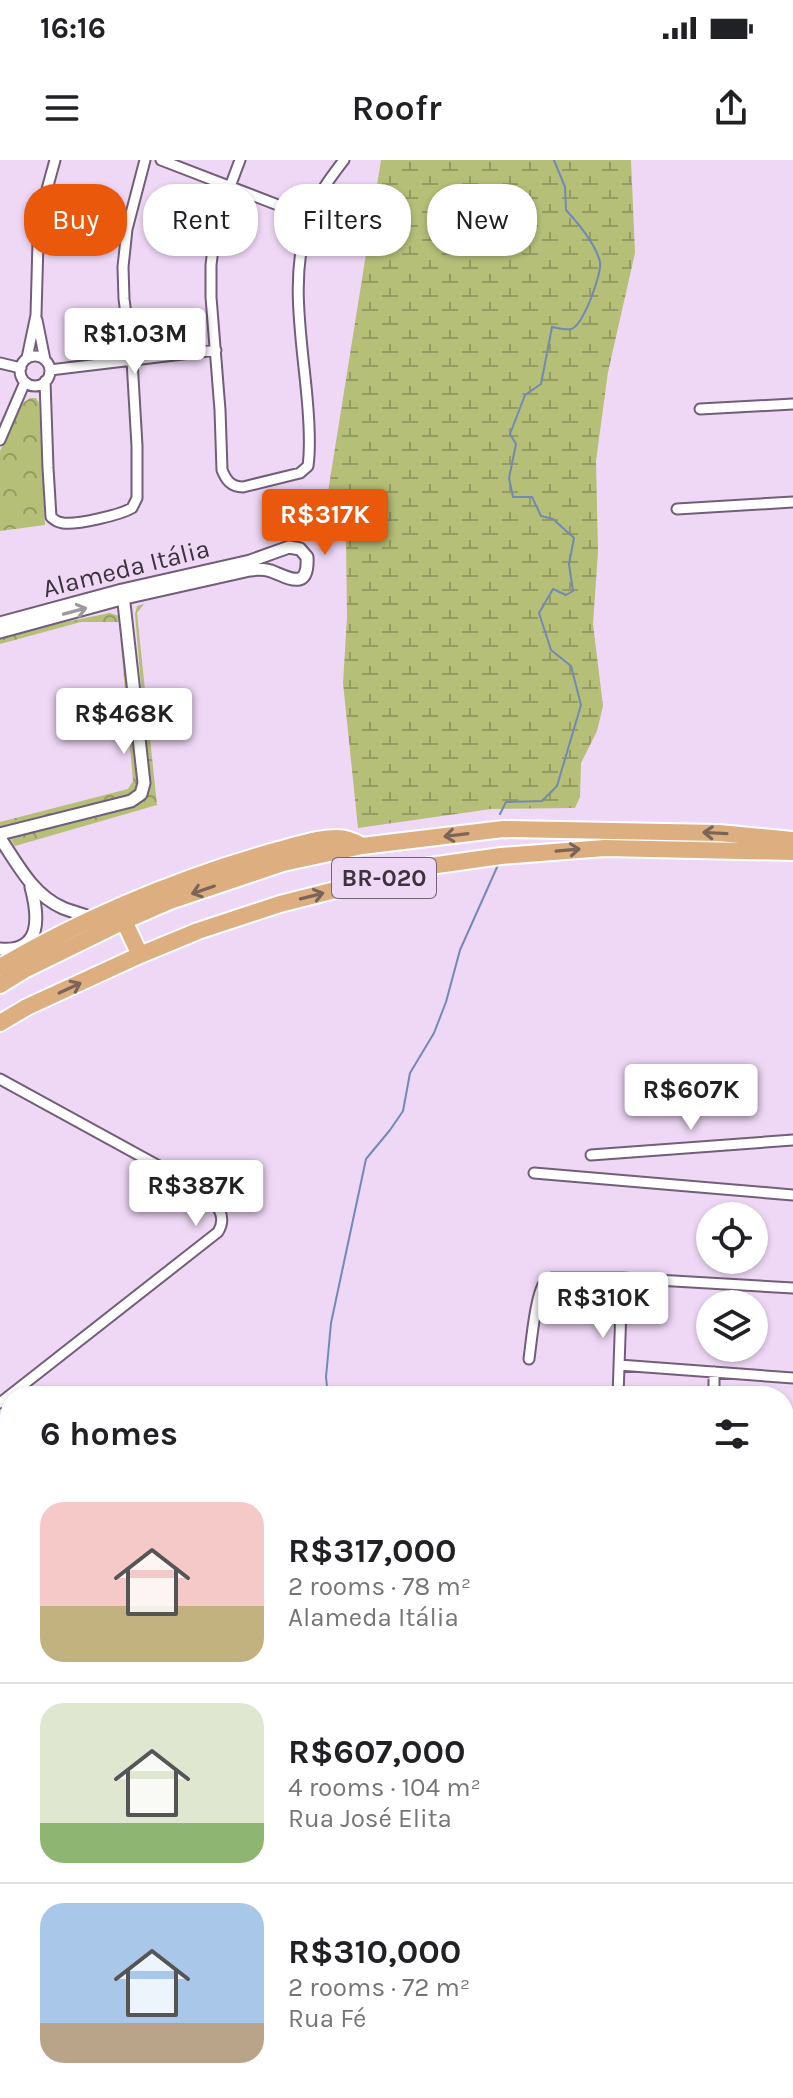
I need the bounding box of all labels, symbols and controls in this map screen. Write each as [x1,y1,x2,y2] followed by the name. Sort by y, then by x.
[40,10,106,46] text: 16:16
[40,86,84,130] icon: menu
[709,86,753,130] icon: share
[351,87,442,129] text: Roofr
[24,184,127,256] chip: Buy
[143,184,258,256] chip: Rent
[274,184,411,256] chip: Filters
[427,184,537,256] chip: New
[61,308,209,376] pin: R$1.03M
[83,318,187,349] text: R$1.03M
[260,489,390,557] pin: R$317K
[280,499,370,530] text: R$317K
[40,533,213,604] street label: Alameda Itália
[62,603,88,618] one-way arrow
[59,688,189,756] pin: R$468K
[74,698,174,729] text: R$468K
[702,826,729,841] one-way arrow
[443,827,470,842] one-way arrow
[554,842,580,857] one-way arrow
[332,858,436,898] road number: BR-020
[190,884,215,899] one-way arrow
[299,888,325,903] one-way arrow
[57,979,81,994] one-way arrow
[626,1064,756,1132] pin: R$607K
[643,1074,739,1105] text: R$607K
[131,1160,261,1228] pin: R$387K
[147,1170,245,1201] text: R$387K
[696,1202,768,1362] map controls
[696,1202,768,1274] button: locate
[538,1272,668,1340] pin: R$310K
[556,1282,650,1313] text: R$310K
[696,1290,768,1362] button: layers
[710,1412,754,1456] icon: filters
[40,1414,178,1454] text: 6 homes
[288,1531,457,1571] text: R$317,000
[104,1534,200,1630] icon: home
[288,1571,471,1602] text: 2 rooms · 78 m²
[288,1602,459,1633] text: Alameda Itália
[288,1732,465,1772] text: R$607,000
[104,1735,200,1831] icon: home
[288,1772,481,1803] text: 4 rooms · 104 m²
[288,1803,452,1834] text: Rua José Elita
[288,1932,461,1972] text: R$310,000
[104,1935,200,2031] icon: home
[288,1972,470,2003] text: 2 rooms · 72 m²
[288,2003,366,2034] text: Rua Fé

